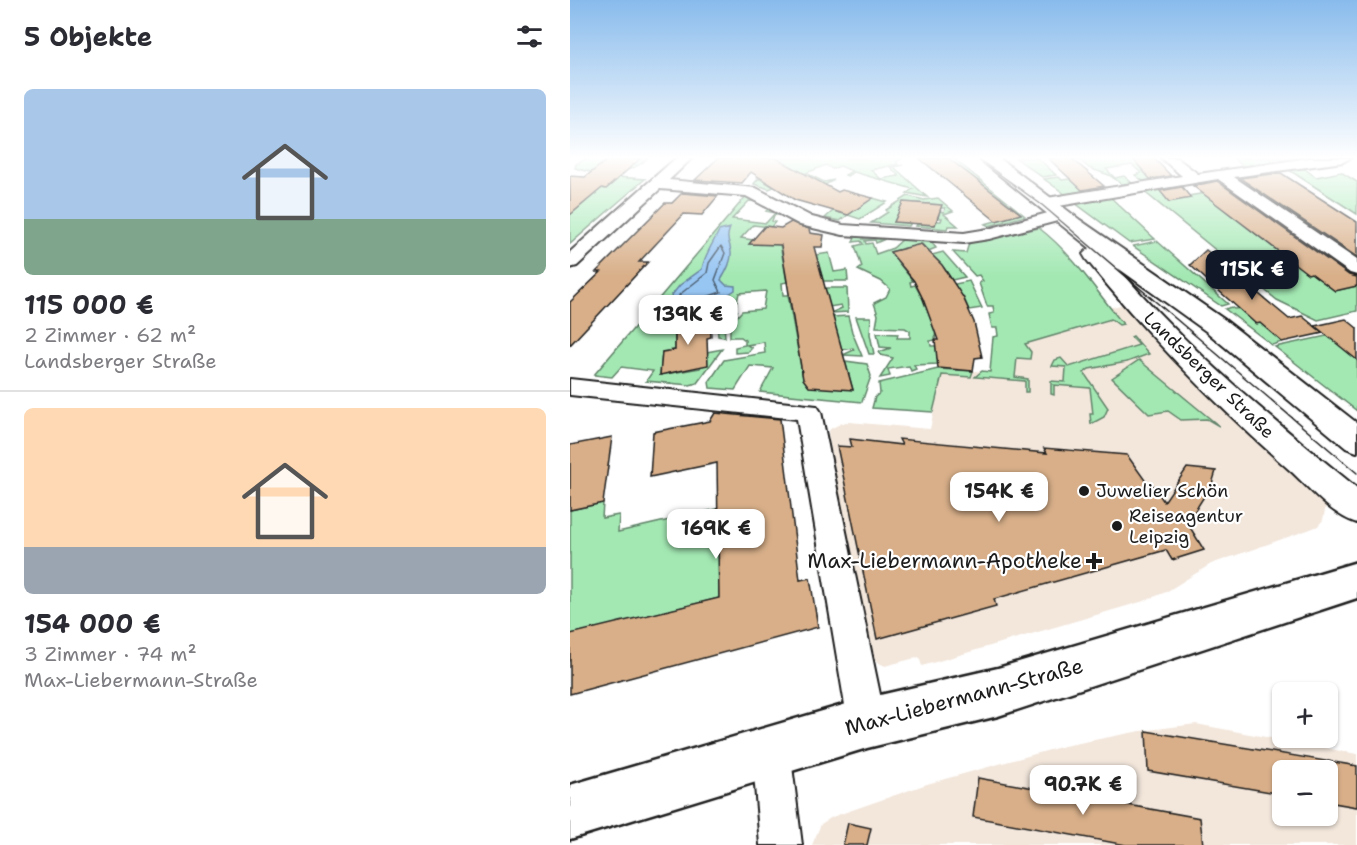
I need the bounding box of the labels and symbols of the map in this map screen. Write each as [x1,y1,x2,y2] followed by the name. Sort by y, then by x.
[1203,250,1301,301] pin: 115K €
[639,295,737,346] pin: 139K €
[1138,306,1280,444] street label: Landsberger Straße
[950,472,1048,523] pin: 154K €
[1096,479,1228,503] place label: Juwelier Schön
[1077,484,1091,498] marker: Juwelier Schön
[1129,504,1243,549] place label: Reiseagentur Leipzig
[667,509,765,560] pin: 169K €
[1110,519,1124,533] marker: Reiseagentur Leipzig
[807,547,1082,575] place label: Max-Liebermann-Apotheke
[1087,554,1101,568] marker: Max-Liebermann-Apotheke
[842,652,1086,742] street label: Max-Liebermann-Straße
[1028,765,1138,816] pin: 90.7K €

